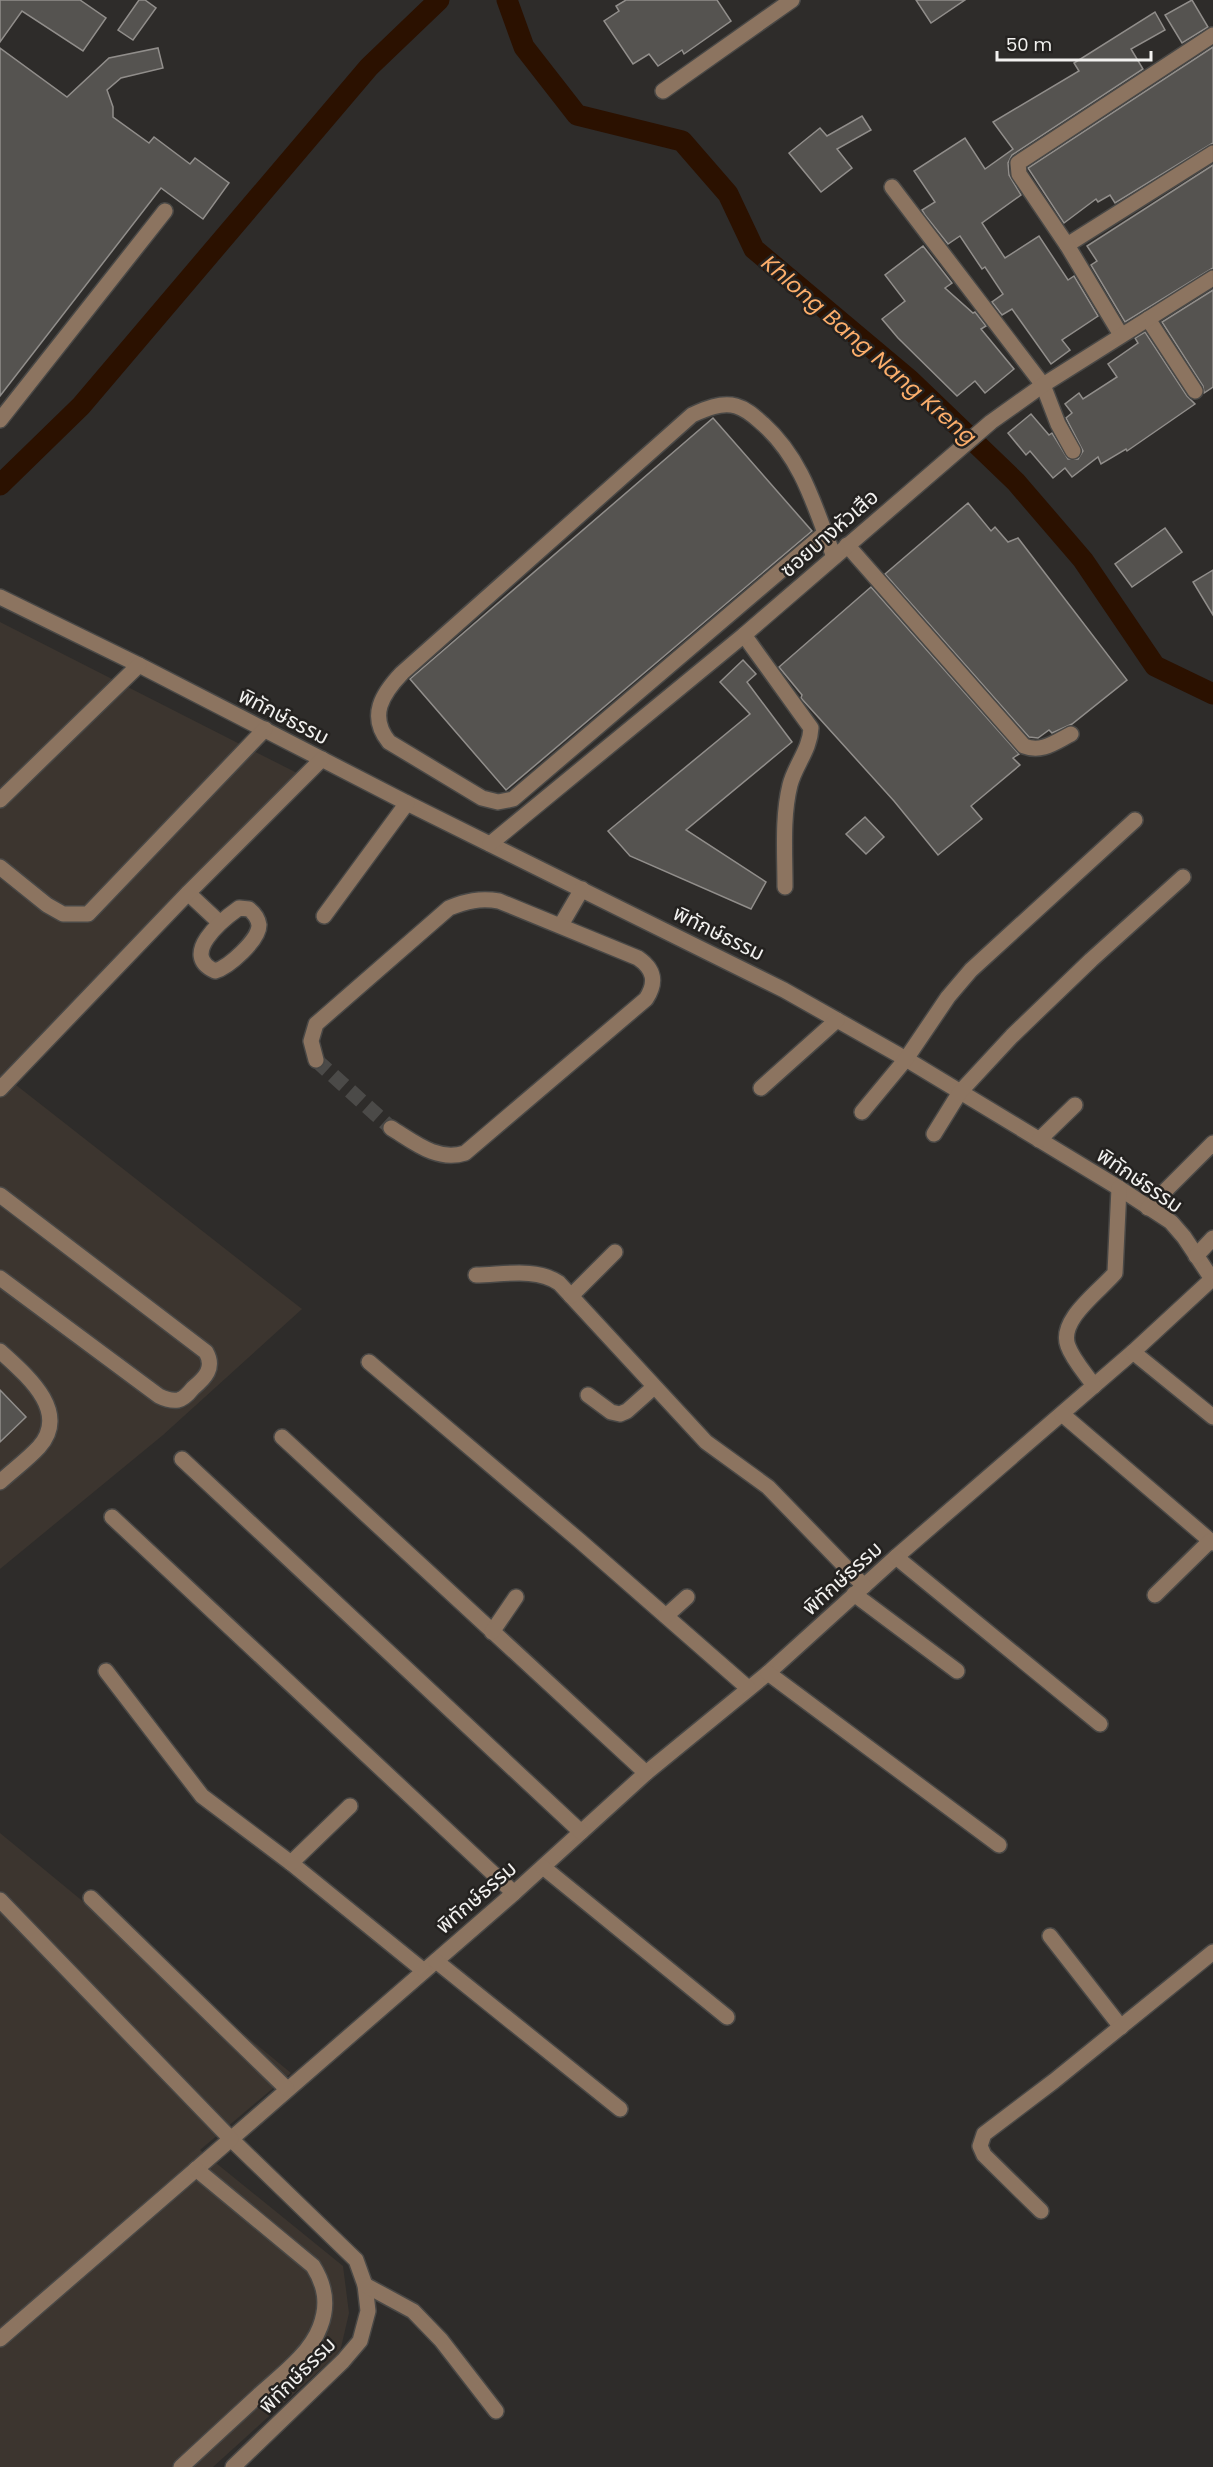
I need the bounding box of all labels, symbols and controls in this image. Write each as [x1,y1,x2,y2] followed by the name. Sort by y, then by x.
[997,24,1152,62] scale bar
[1006,32,1052,57] text: 50 m
[755,248,983,452] water label: Khlong Bang Nang Kreng
[774,482,884,584] street label: ซอยบางหัวเสือ
[234,681,334,751] street label: พิทักษ์ธรรม
[668,898,770,968] street label: พิทักษ์ธรรม
[1091,1141,1189,1219] street label: พิทักษ์ธรรม
[796,1534,888,1622] street label: พิทักษ์ธรรม
[429,1854,523,1940] street label: พิทักษ์ธรรม
[252,2330,342,2420] street label: พิทักษ์ธรรม

